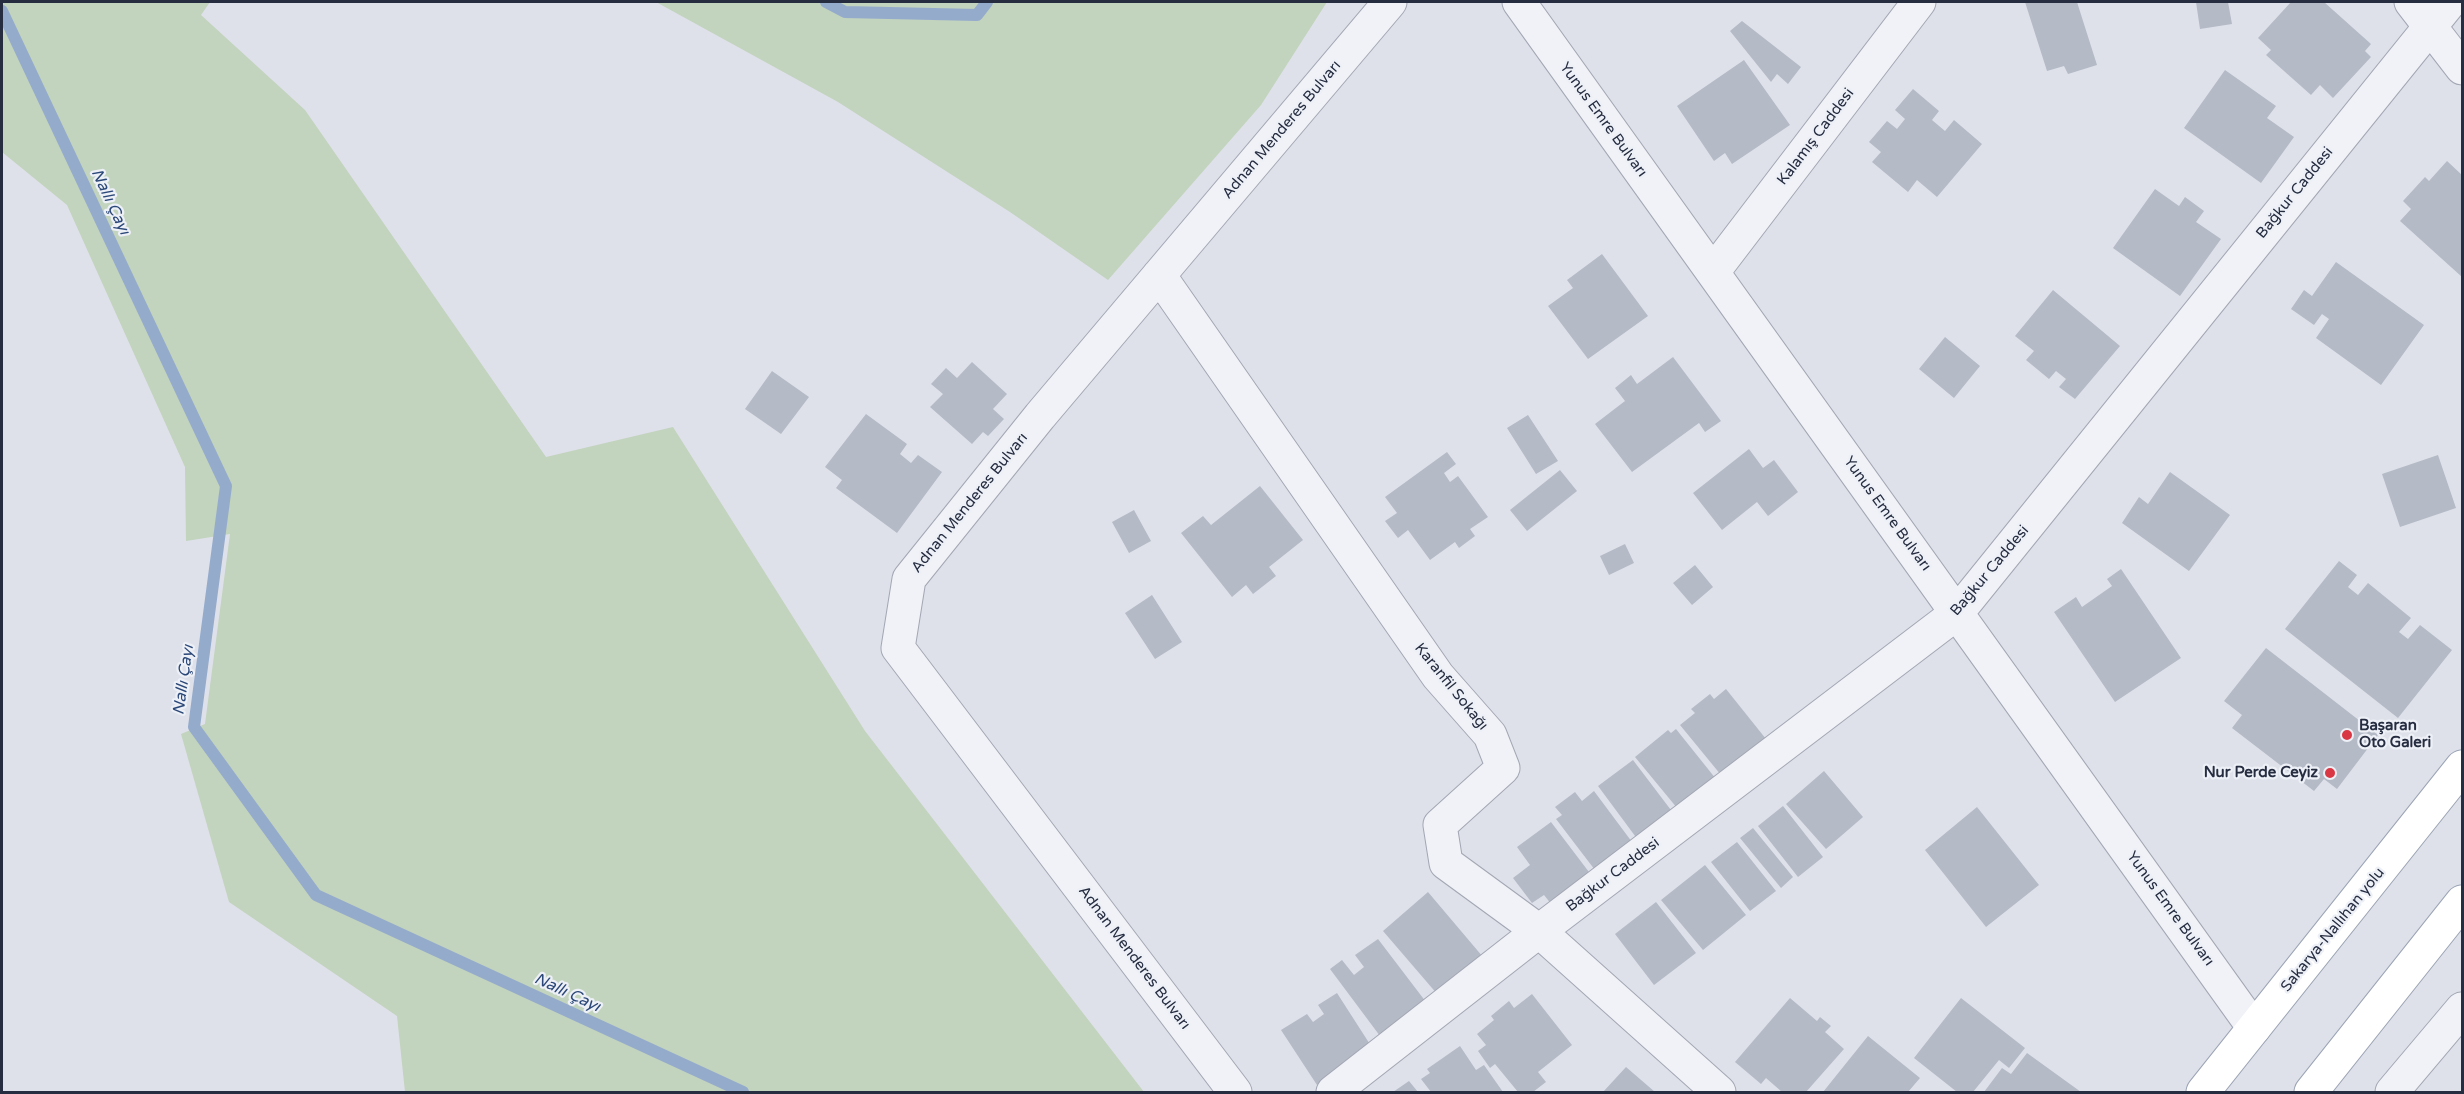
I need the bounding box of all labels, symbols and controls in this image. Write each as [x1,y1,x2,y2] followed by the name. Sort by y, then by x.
[1219,57,1345,203] street label: Adnan Menderes Bulvarı
[1555,59,1651,181] street label: Yunus Emre Bulvarı
[1774,85,1858,189] street label: Kalamış Caddesi
[2253,144,2337,242] street label: Bağkur Caddesi
[86,166,134,238] water label: Nallı Çayı
[908,429,1032,577] street label: Adnan Menderes Bulvarı
[1839,453,1935,575] street label: Yunus Emre Bulvarı
[1947,522,2033,620] street label: Bağkur Caddesi
[1410,640,1492,734] street label: Karanfil Sokağı
[170,644,198,716] water label: Nallı Çayı
[2359,717,2431,752] place label: Başaran Oto Galeri
[2340,728,2354,742] marker: Başaran Oto Galeri
[2204,764,2318,782] place label: Nur Perde Ceyiz
[2323,766,2337,780] marker: Nur Perde Ceyiz
[1563,834,1663,916] street label: Bağkur Caddesi
[2122,848,2218,970] street label: Yunus Emre Bulvarı
[2277,864,2389,996] street label: Sakarya-Nallıhan yolu
[1074,883,1194,1033] street label: Adnan Menderes Bulvarı
[531,969,603,1017] water label: Nallı Çayı

